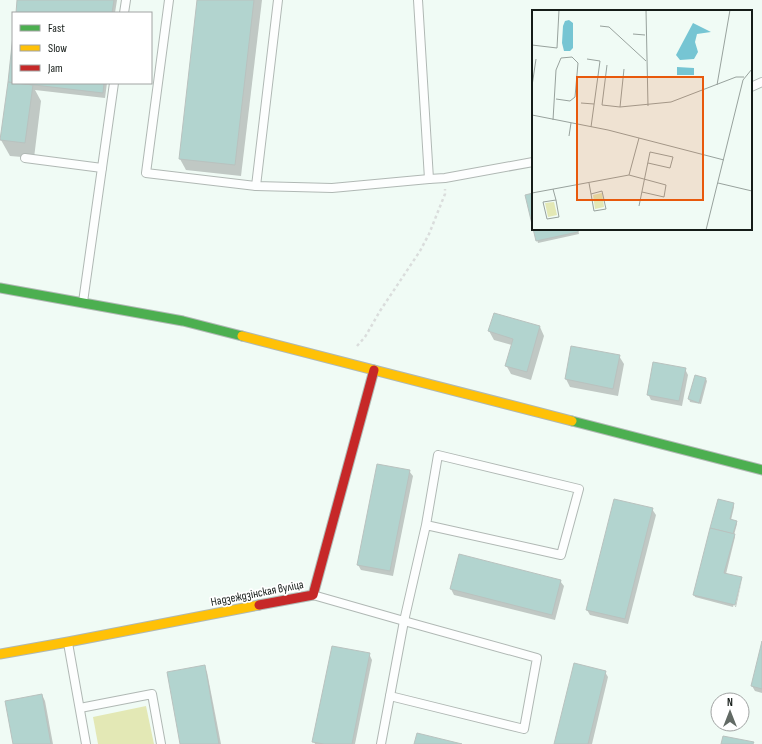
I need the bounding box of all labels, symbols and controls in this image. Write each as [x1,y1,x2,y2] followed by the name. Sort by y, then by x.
[532,10,752,230] inset map
[12,12,152,84] legend
[48,21,65,36] text: Fast
[48,41,67,56] text: Slow
[47,61,63,76] text: Jam
[210,577,305,610] street label: Надзеждзінская вуліца
[710,692,750,732] north arrow
[727,696,733,709] text: N

